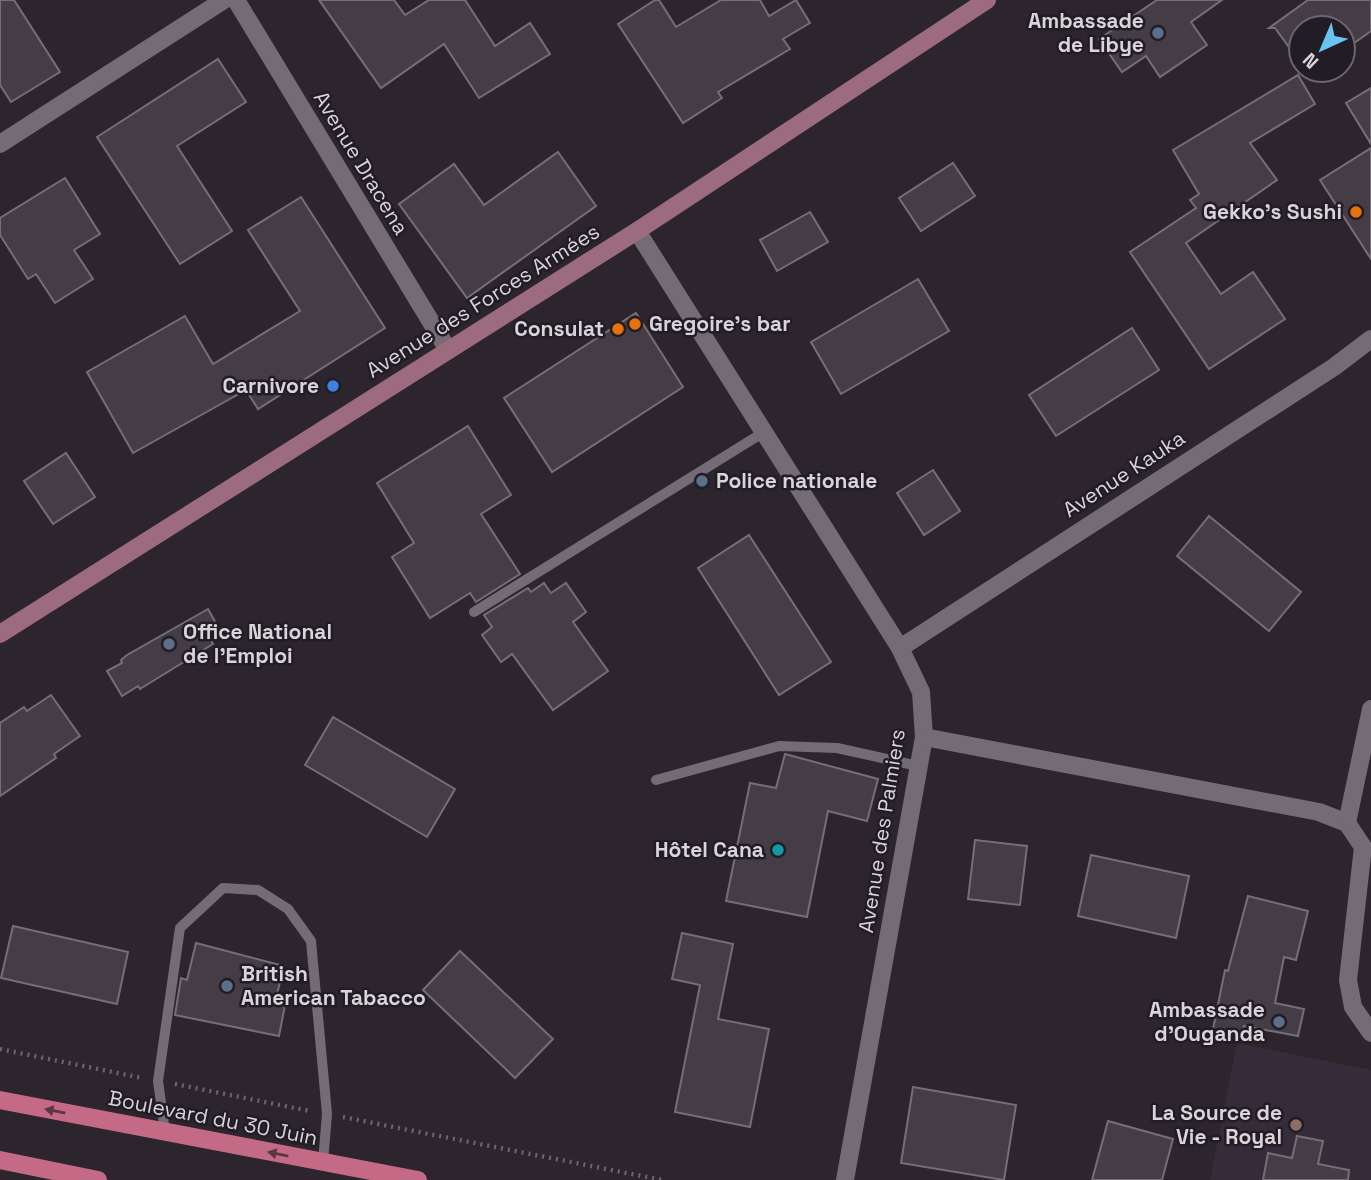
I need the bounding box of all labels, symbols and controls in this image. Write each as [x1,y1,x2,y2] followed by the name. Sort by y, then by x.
[1028,7,1144,58] place label: Ambassade de Libye
[1287,14,1357,84] north arrow
[1150,25,1166,41] marker: Ambassade de Libye
[1297,47,1324,74] text: N
[308,86,415,239] street label: Avenue Dracena
[1203,198,1342,225] place label: Gekko's Sushi
[1348,204,1364,220] marker: Gekko's Sushi
[361,218,604,384] street label: Avenue des Forces Armées
[649,310,791,337] place label: Gregoire's bar
[514,315,604,342] place label: Consulat
[627,316,643,332] marker: Gregoire's bar
[610,321,626,337] marker: Consulat
[222,372,319,399] place label: Carnivore
[325,378,341,394] marker: Carnivore
[1058,424,1190,523] street label: Avenue Kauka
[716,467,877,494] place label: Police nationale
[694,473,710,489] marker: Police nationale
[183,618,332,669] place label: Office National de l'Emploi
[161,636,177,652] marker: Office National de l'Emploi
[852,727,911,935] street label: Avenue des Palmiers
[655,836,764,863] place label: Hôtel Cana
[770,842,786,858] marker: Hôtel Cana
[241,960,426,1011] place label: British American Tabacco
[219,978,235,994] marker: British American Tabacco
[1149,996,1265,1047] place label: Ambassade d'Ouganda
[1271,1014,1287,1030] marker: Ambassade d'Ouganda
[106,1084,320,1151] street label: Boulevard du 30 Juin
[1151,1099,1282,1150] place label: La Source de Vie - Royal
[44,1105,66,1116] one-way arrow
[1288,1117,1304,1133] marker: La Source de Vie - Royal
[267,1148,289,1159] one-way arrow

